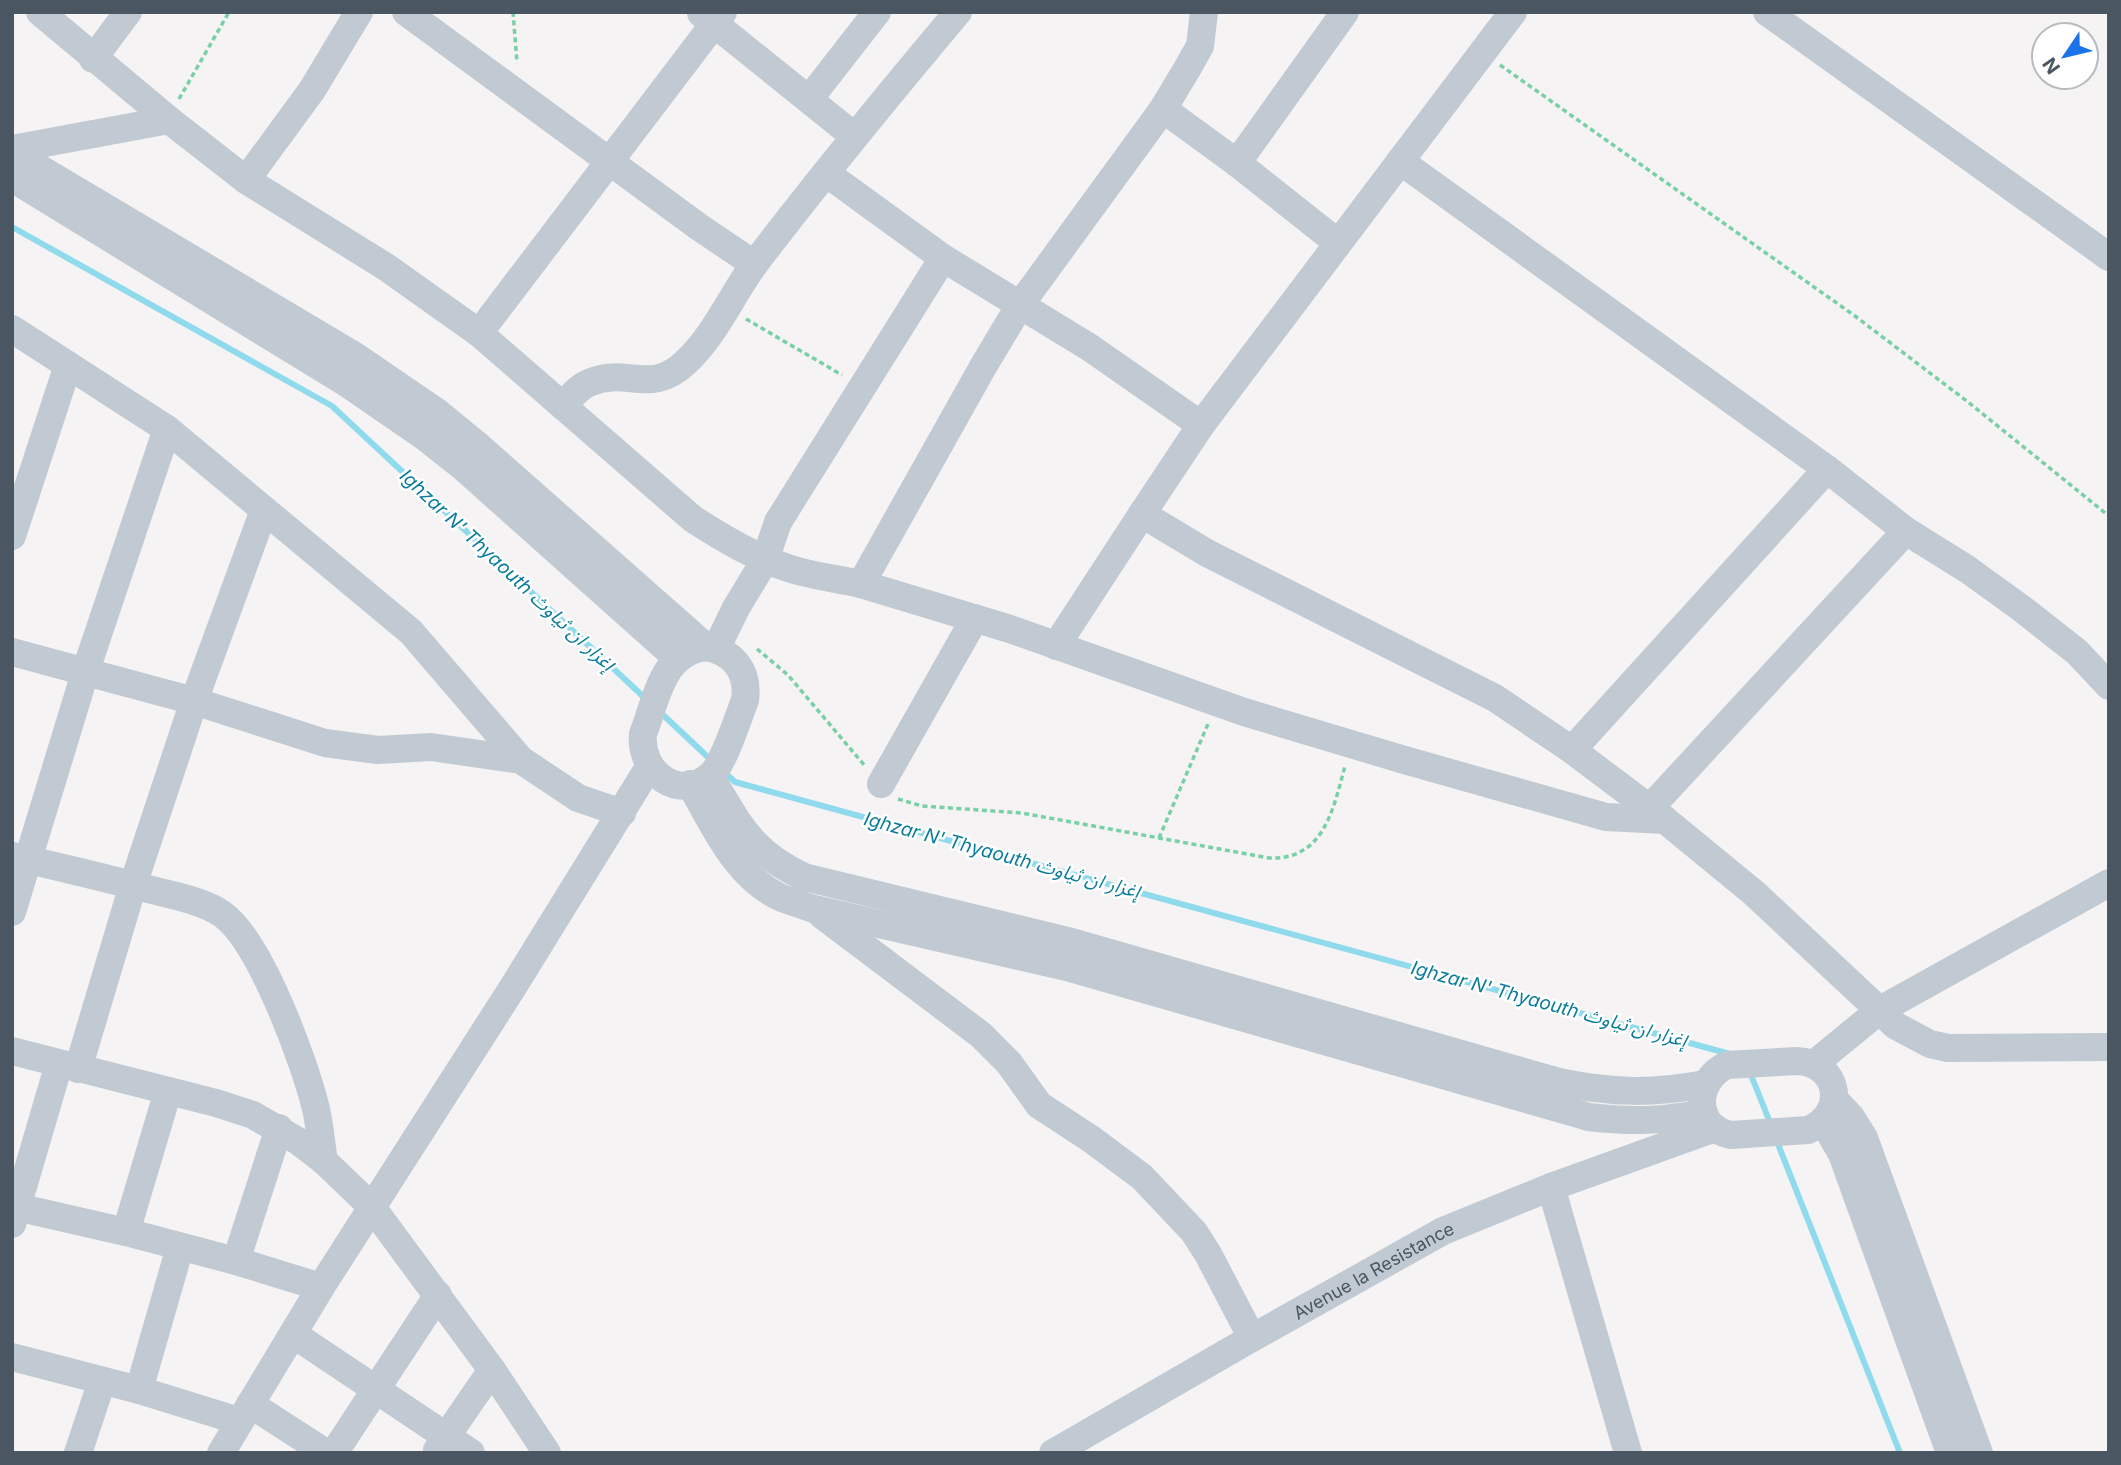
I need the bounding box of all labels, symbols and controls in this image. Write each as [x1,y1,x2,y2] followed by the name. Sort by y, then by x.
[2030,21,2100,91] north arrow
[2038,53,2065,78] text: N
[394,464,620,677] water label: Ighzar N' Thyaouth إغزار ان ثياوث
[861,807,1144,904] water label: Ighzar N' Thyaouth إغزار ان ثياوث
[1408,956,1691,1053] water label: Ighzar N' Thyaouth إغزار ان ثياوث
[1289,1217,1457,1323] street label: Avenue la Resistance

